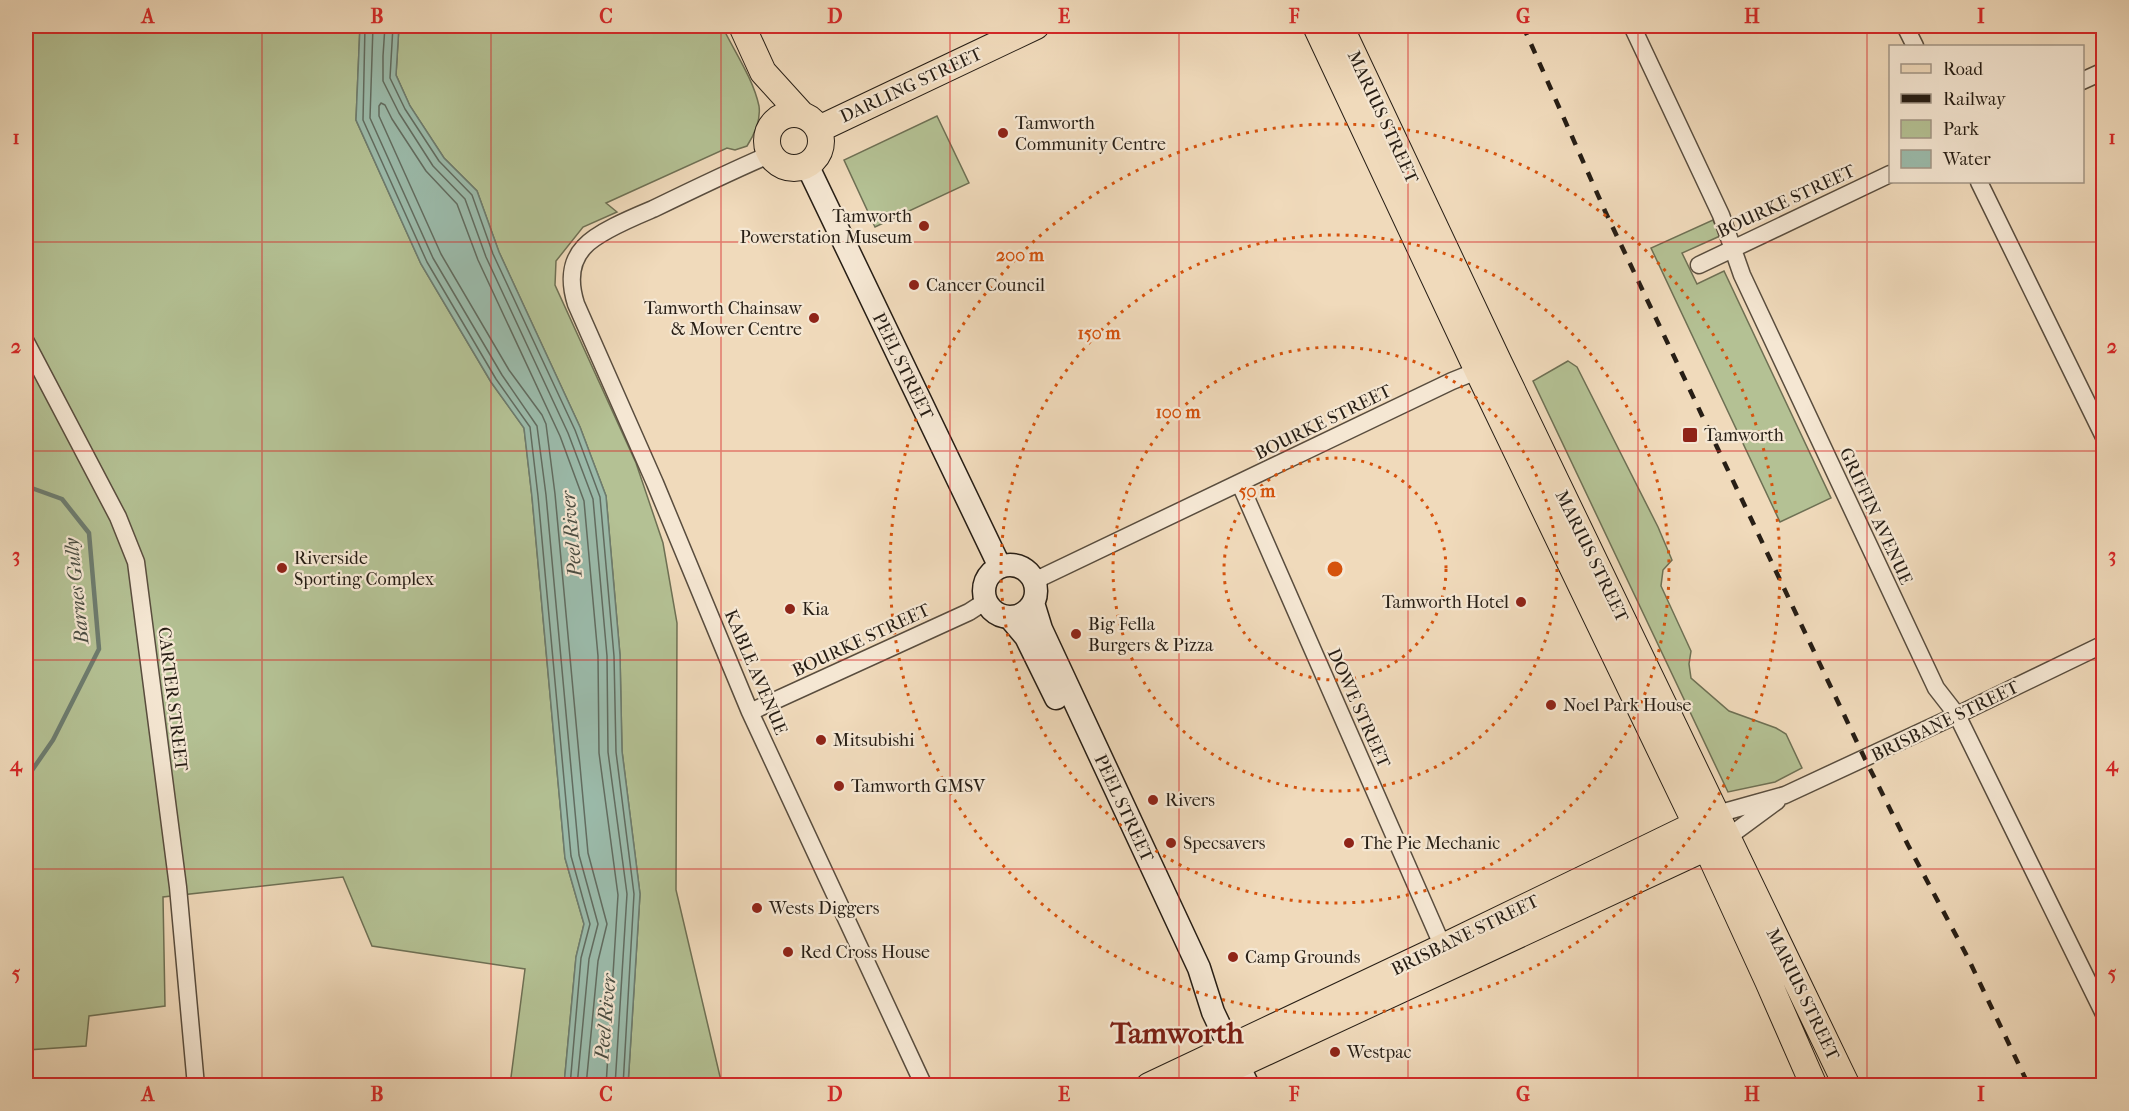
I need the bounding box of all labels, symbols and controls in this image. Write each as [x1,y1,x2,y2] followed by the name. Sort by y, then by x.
[140,5,156,28] text: A
[370,5,384,28] text: B
[599,5,613,28] text: C
[827,5,843,28] text: D
[1058,5,1070,28] text: E
[1288,5,1300,28] text: F
[1516,5,1530,28] text: G
[1744,5,1760,28] text: H
[1977,5,1985,28] text: I
[837,43,986,128] street label: DARLING STREET
[1889,45,2084,183] legend
[1343,48,1423,188] street label: MARIUS STREET
[1943,59,1983,80] text: Road
[1943,89,2007,110] text: Railway
[1015,113,1166,155] place label: Tamworth Community Centre
[1943,119,1980,140] text: Park
[12,126,20,149] text: 1
[996,126,1010,140] marker: Tamworth Community Centre
[2108,126,2116,149] text: 1
[1942,149,1991,170] text: Water
[1714,160,1859,243] street label: BOURKE STREET
[740,206,912,248] place label: Tamworth Powerstation Museum
[917,219,931,233] marker: Tamworth Powerstation Museum
[996,245,1045,266] text: 200 m
[926,275,1045,296] place label: Cancer Council
[907,278,921,292] marker: Cancer Council
[644,298,803,340] place label: Tamworth Chainsaw & Mower Centre
[868,309,938,424] street label: PEEL STREET
[807,311,821,325] marker: Tamworth Chainsaw & Mower Centre
[1078,323,1121,344] text: 150 m
[11,335,21,358] text: 2
[2107,335,2117,358] text: 2
[1252,380,1396,465] street label: BOURKE STREET
[1155,402,1202,423] text: 100 m
[1704,425,1784,446] place label: Tamworth
[1681,426,1699,444] marker: Tamworth
[1835,444,1916,588] street label: GRIFFIN AVENUE
[1239,481,1276,502] text: 50 m
[1551,487,1633,626] street label: MARIUS STREET
[556,488,587,579] water label: Peel River
[59,536,94,646] water label: Barnes Gully
[12,544,20,567] text: 3
[2108,544,2116,567] text: 3
[294,548,435,590] place label: Riverside Sporting Complex
[1325,559,1345,579] centre of rings
[275,561,289,575] marker: Riverside Sporting Complex
[1382,592,1509,613] place label: Tamworth Hotel
[1514,595,1528,609] marker: Tamworth Hotel
[789,599,934,682] street label: BOURKE STREET
[802,599,829,620] place label: Kia
[783,602,797,616] marker: Kia
[720,606,791,738] street label: KABLE AVENUE
[1088,614,1214,656] place label: Big Fella Burgers & Pizza
[153,626,192,773] street label: CARTER STREET
[1069,627,1083,641] marker: Big Fella Burgers & Pizza
[1323,645,1395,772] street label: DOWE STREET
[1868,676,2023,766] street label: BRISBANE STREET
[1563,695,1692,716] place label: Noel Park House
[1544,698,1558,712] marker: Noel Park House
[833,730,915,751] place label: Mitsubishi
[814,733,828,747] marker: Mitsubishi
[1090,751,1158,866] street label: PEEL STREET
[9,753,23,777] text: 4
[2105,753,2119,777] text: 4
[851,776,986,797] place label: Tamworth GMSV
[832,779,846,793] marker: Tamworth GMSV
[1165,790,1215,811] place label: Rivers
[1146,793,1160,807] marker: Rivers
[1183,833,1266,854] place label: Specsavers
[1361,833,1500,854] place label: The Pie Mechanic
[1164,836,1178,850] marker: Specsavers
[1342,836,1356,850] marker: The Pie Mechanic
[1388,890,1543,980] street label: BRISBANE STREET
[768,898,880,919] place label: Wests Diggers
[750,901,764,915] marker: Wests Diggers
[1762,925,1844,1064] street label: MARIUS STREET
[800,942,930,963] place label: Red Cross House
[781,945,795,959] marker: Red Cross House
[1245,947,1361,968] place label: Camp Grounds
[1226,950,1240,964] marker: Camp Grounds
[12,962,21,985] text: 5
[2108,962,2117,985] text: 5
[590,971,621,1062] water label: Peel River
[1109,1016,1245,1051] district label: Tamworth
[1346,1042,1412,1063] place label: Westpac
[1328,1045,1342,1059] marker: Westpac
[140,1083,156,1106] text: A
[370,1083,384,1106] text: B
[599,1083,613,1106] text: C
[827,1083,843,1106] text: D
[1058,1083,1070,1106] text: E
[1288,1083,1300,1106] text: F
[1516,1083,1530,1106] text: G
[1744,1083,1760,1106] text: H
[1977,1083,1985,1106] text: I

